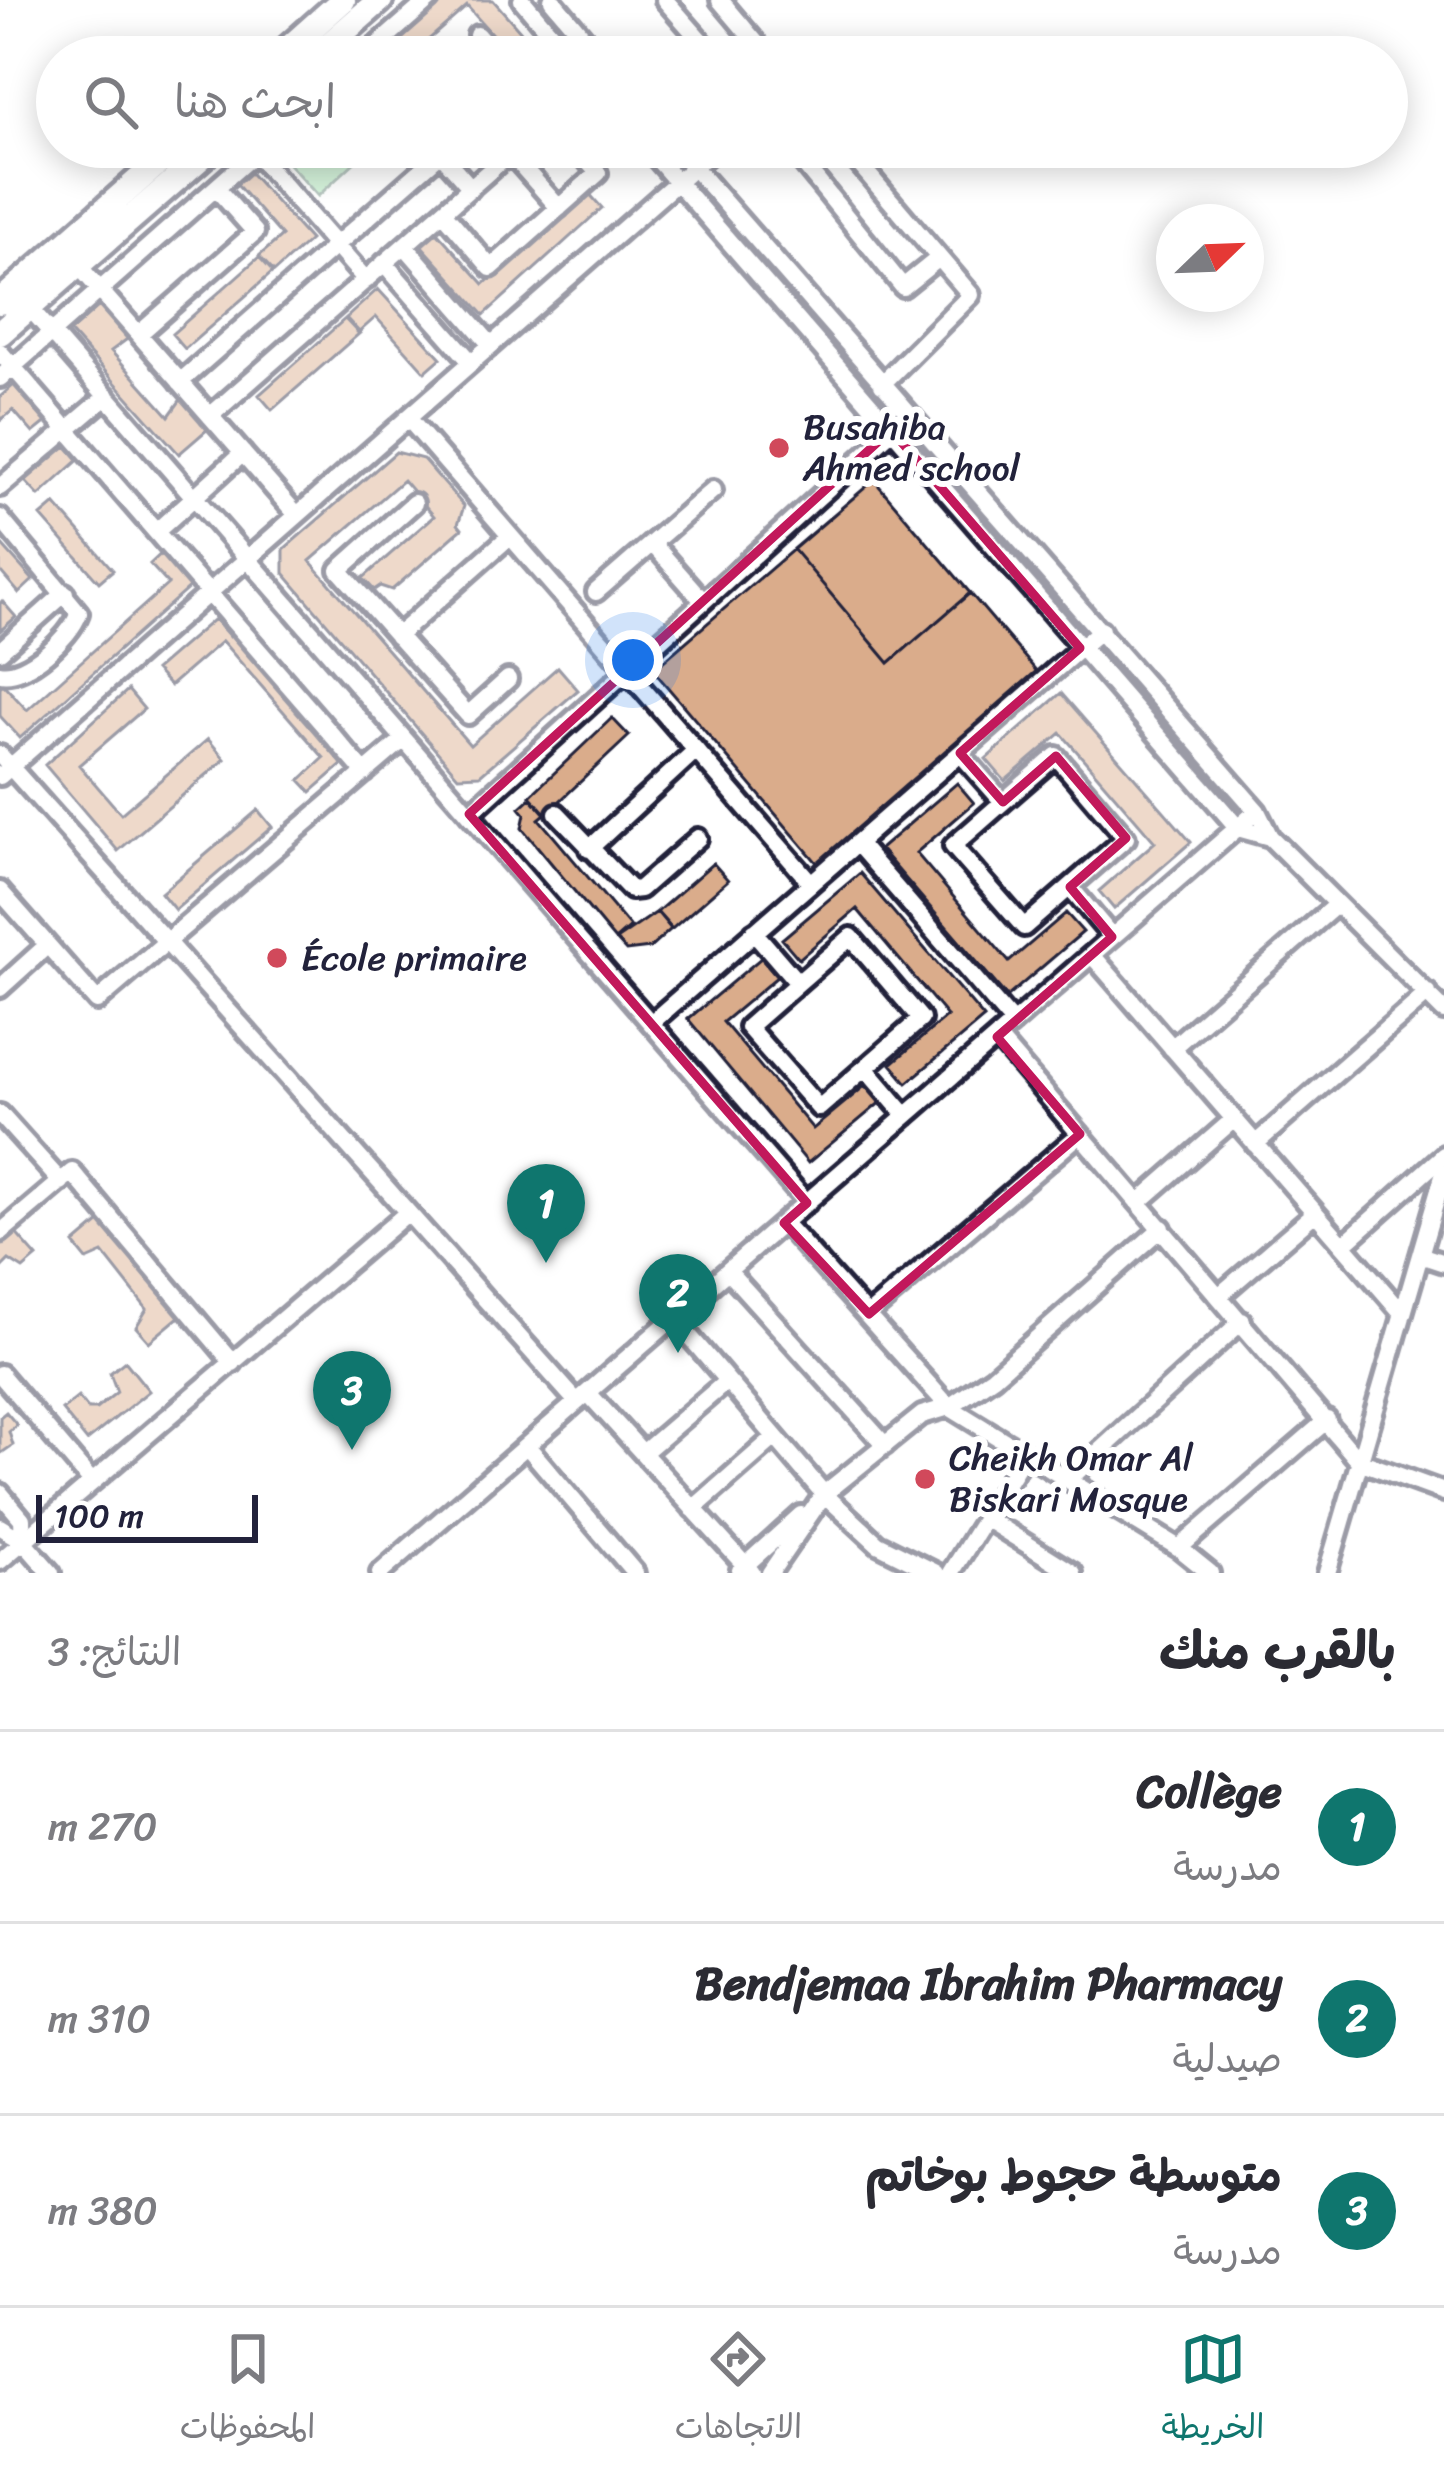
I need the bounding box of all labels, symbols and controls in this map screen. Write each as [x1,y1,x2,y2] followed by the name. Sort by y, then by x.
[36,36,1408,168] search box
[174,62,336,142] text: ابحث هنا
[78,69,144,135] icon: search
[1156,204,1264,312] north arrow
[802,395,1020,500] place label: Busahiba Ahmed school
[766,435,792,461] marker: Busahiba Ahmed school
[603,630,663,690] your location
[301,926,527,990] place label: École primaire
[264,945,290,971] marker: École primaire
[507,1164,585,1263] pin: 1
[639,1254,717,1353] pin: 2
[313,1351,391,1450] pin: 3
[949,1426,1194,1531] place label: Cheikh Omar Al Biskari Mosque
[912,1466,938,1492] marker: Cheikh Omar Al Biskari Mosque
[54,1487,144,1545] text: 100 m
[36,1489,258,1542] scale bar
[1159,1606,1396,1696] text: بالقرب منك
[48,1617,181,1686] text: النتائج: 3
[1136,1752,1282,1832] text: Collège
[48,1792,158,1861] text: 270 m
[1349,1792,1365,1861] text: 1
[1173,1832,1282,1901] text: مدرسة
[695,1944,1282,2024] text: Bendjemaa Ibrahim Pharmacy
[48,1984,151,2053] text: 310 m
[1346,1984,1368,2053] text: 2
[1172,2024,1282,2093] text: صيدلية
[865,2136,1282,2216] text: متوسطة حجوط بوخاتم
[48,2176,158,2245] text: 380 m
[1346,2176,1368,2245] text: 3
[1173,2216,1282,2285] text: مدرسة
[180,2326,316,2456] tab: المحفوظات
[675,2326,802,2456] tab: الاتجاهات
[1161,2326,1264,2456] tab: الخريطة

